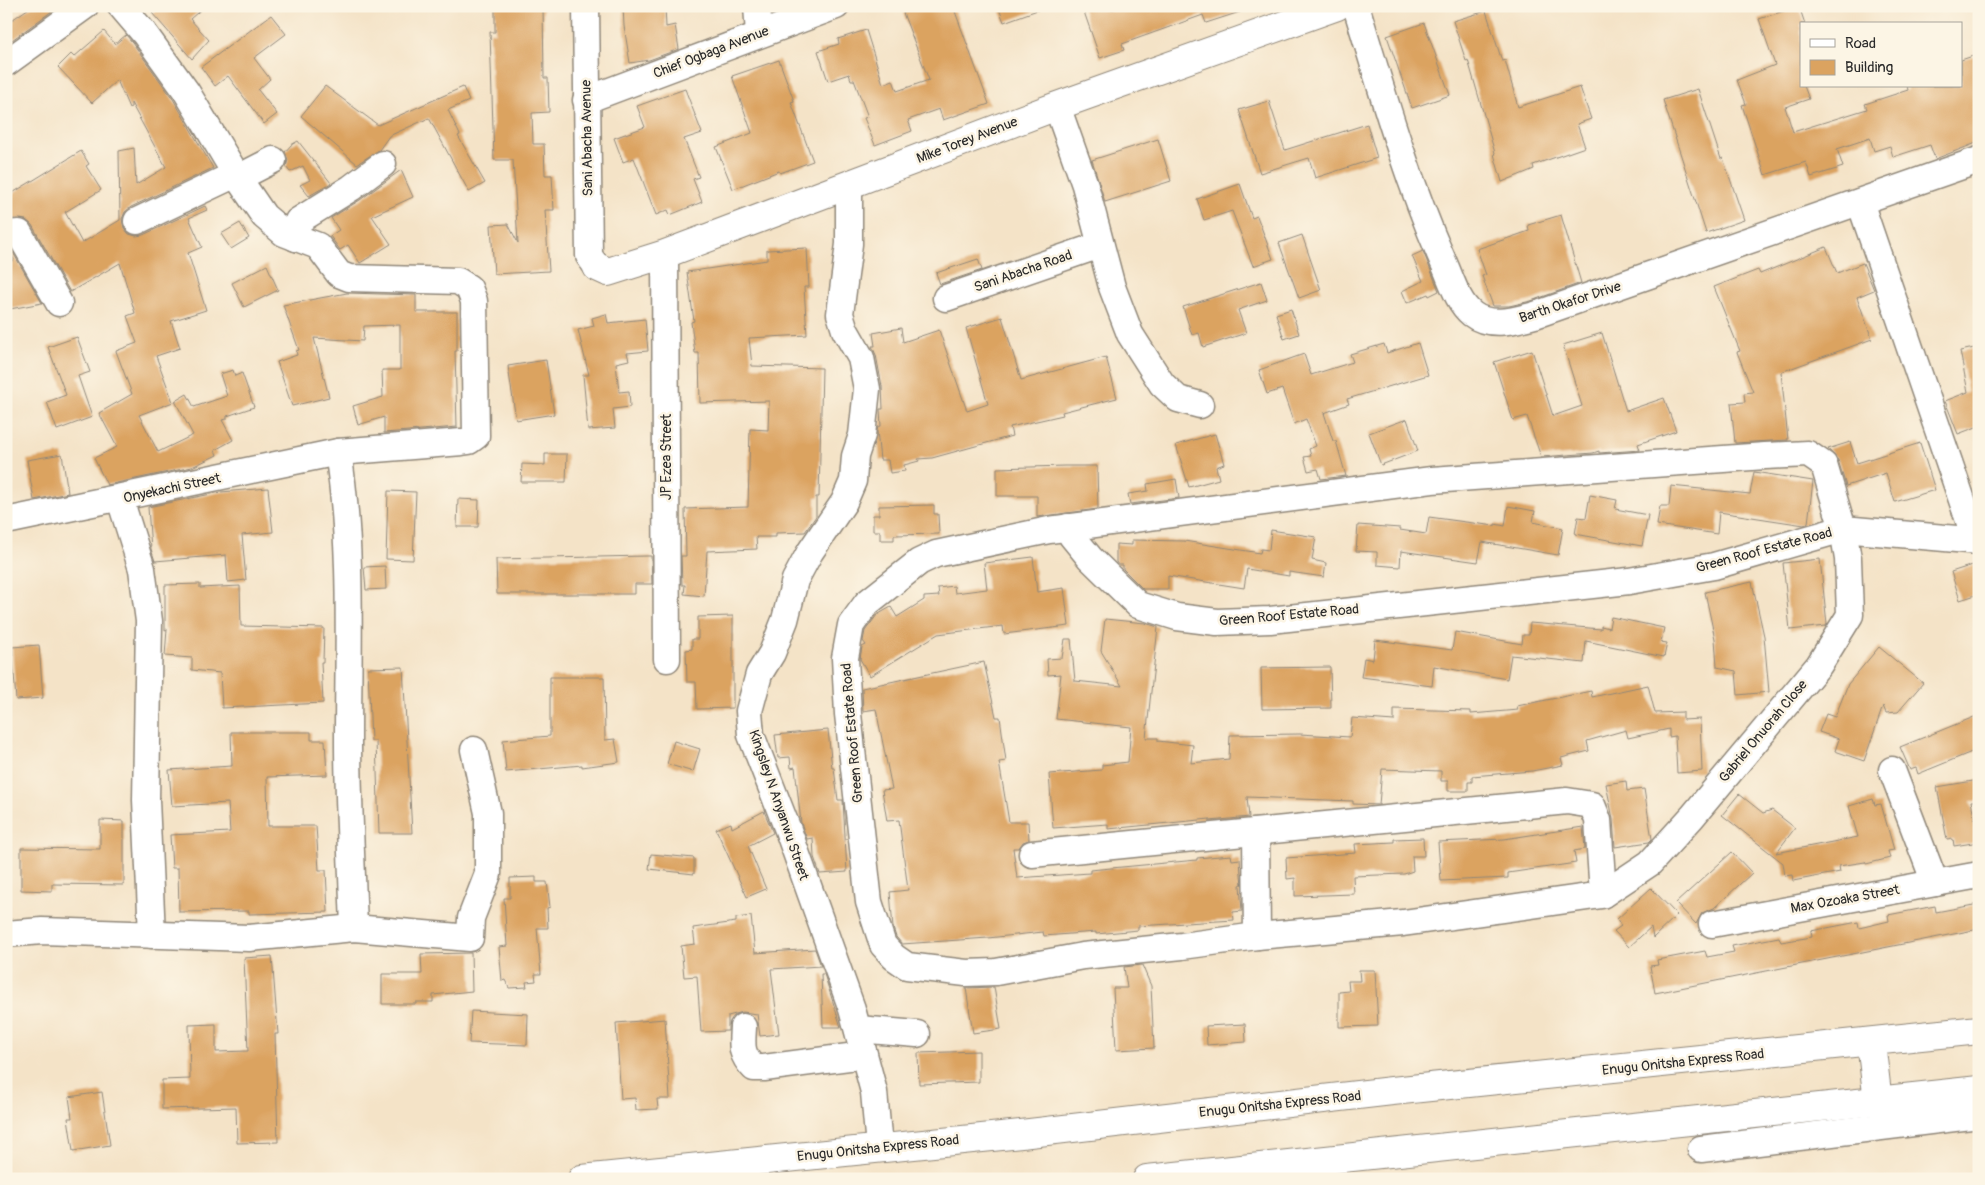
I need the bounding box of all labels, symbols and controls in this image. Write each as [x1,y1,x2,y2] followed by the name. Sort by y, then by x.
[651,22,771,82] street label: Chief Ogbaga Avenue
[1800,22,1962,88] legend
[1845,34,1876,53] text: Road
[1845,58,1893,77] text: Building
[577,80,597,196] street label: Sani Abacha Avenue
[914,113,1020,167] street label: Mike Torey Avenue
[972,246,1074,296] street label: Sani Abacha Road
[1517,277,1623,326] street label: Barth Okafor Drive
[658,413,675,500] street label: JP Ezea Street
[122,469,223,507] street label: Onyekachi Street
[1694,524,1834,576] street label: Green Roof Estate Road
[1218,600,1360,630] street label: Green Roof Estate Road
[837,662,867,804] street label: Green Roof Estate Road
[1715,676,1811,786] street label: Gabriel Onuorah Close
[745,728,813,883] street label: Kingsley N Anyanwu Street
[1789,881,1901,917] street label: Max Ozoaka Street
[1601,1045,1765,1079] street label: Enugu Onitsha Express Road
[1198,1087,1362,1121] street label: Enugu Onitsha Express Road
[796,1131,960,1165] street label: Enugu Onitsha Express Road

